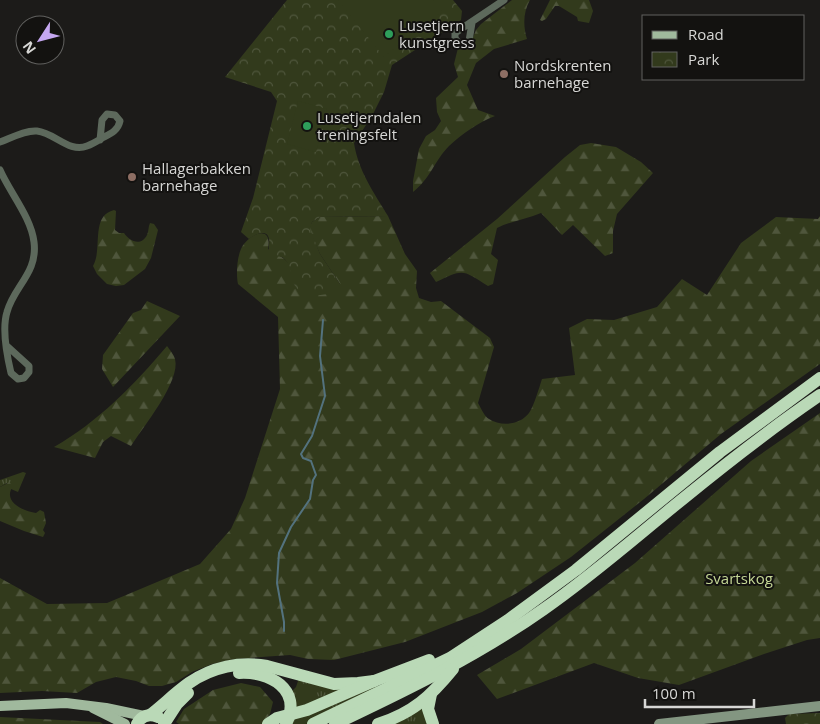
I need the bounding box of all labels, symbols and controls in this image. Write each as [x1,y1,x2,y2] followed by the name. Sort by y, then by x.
[15,15,65,65] north arrow
[399,15,475,52] place label: Lusetjern kunstgress
[642,15,805,80] legend
[688,24,724,44] text: Road
[383,28,395,40] marker: Lusetjern kunstgress
[18,38,40,58] text: N
[688,49,719,69] text: Park
[514,55,611,92] place label: Nordskrenten barnehage
[498,68,510,80] marker: Nordskrenten barnehage
[317,107,421,144] place label: Lusetjerndalen treningsfelt
[301,120,313,132] marker: Lusetjerndalen treningsfelt
[142,158,251,195] place label: Hallagerbakken barnehage
[126,171,138,183] marker: Hallagerbakken barnehage
[705,568,773,588] park label: Svartskog
[645,676,754,708] scale bar
[652,683,696,703] text: 100 m

